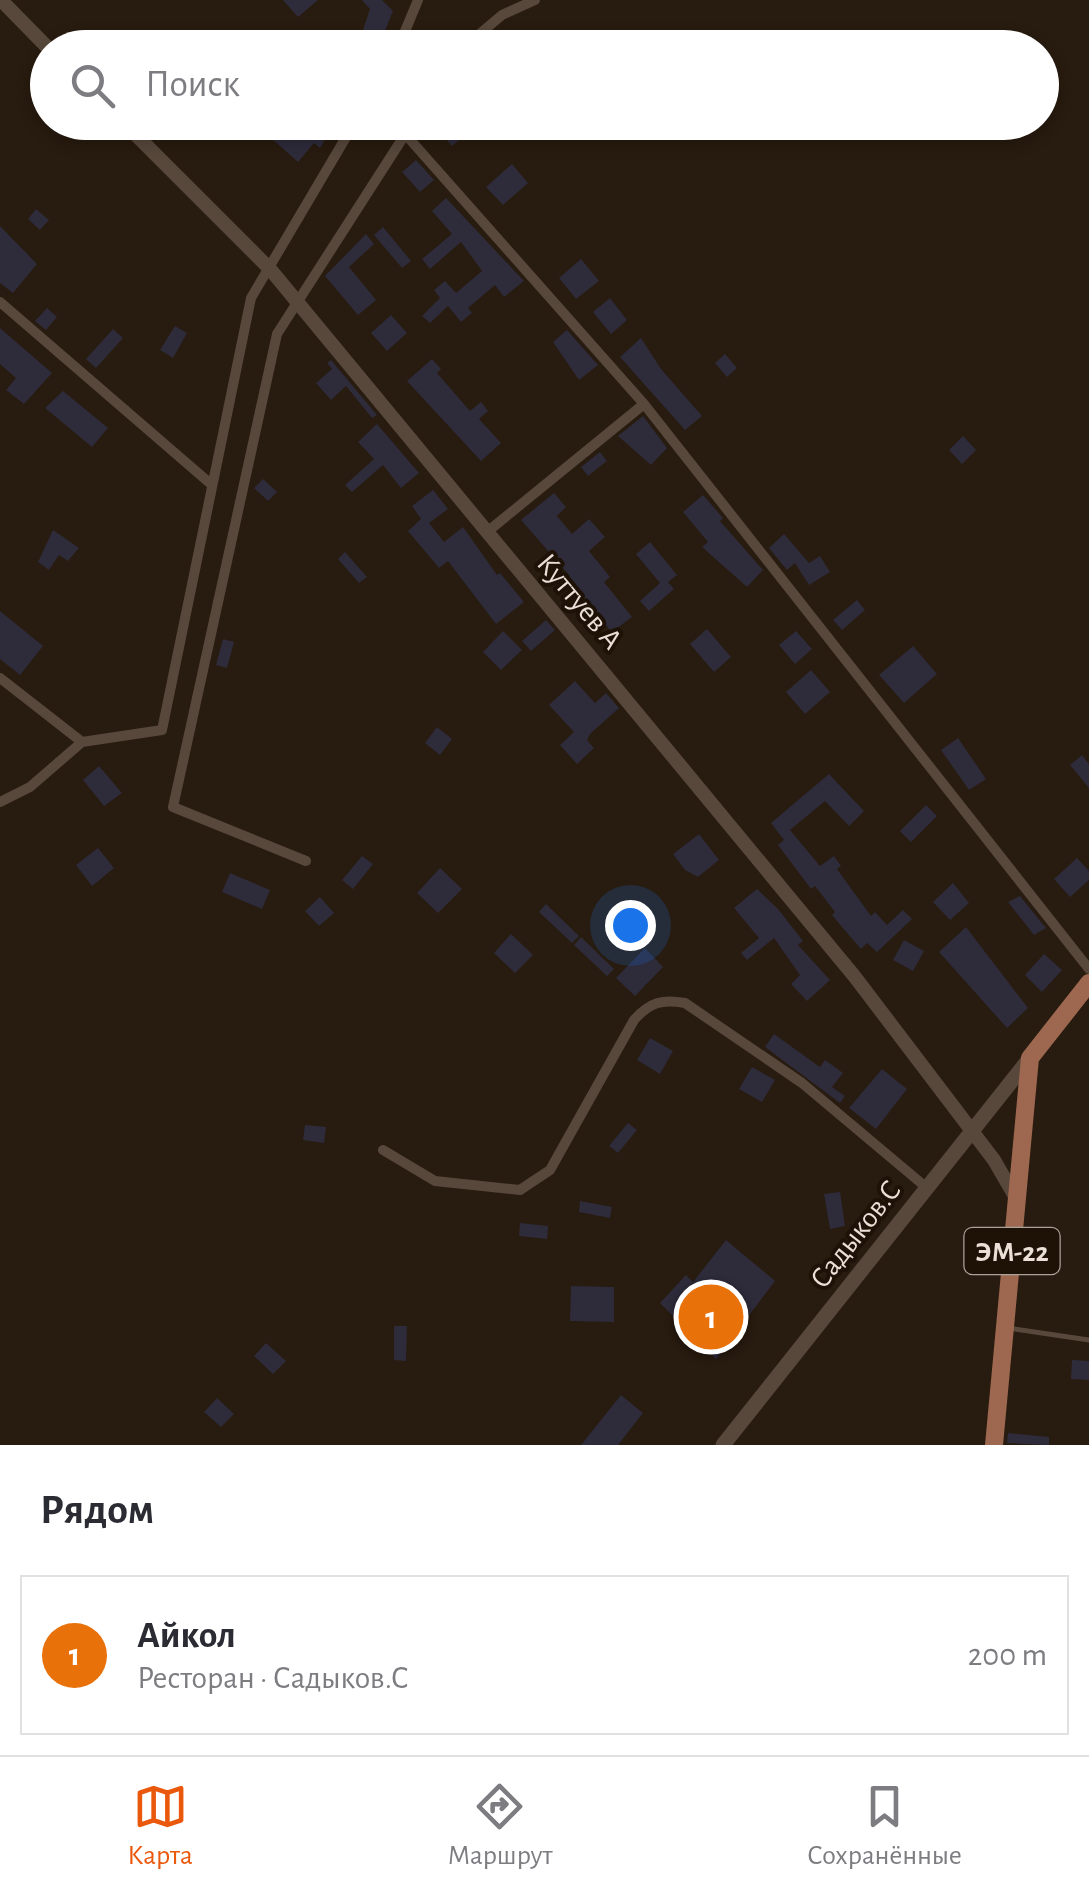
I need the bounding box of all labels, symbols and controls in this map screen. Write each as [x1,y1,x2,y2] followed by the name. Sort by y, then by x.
[30,30,1059,140] search box
[65,58,120,113] icon: search
[145,66,240,104] text: Поиск
[531,548,627,655] street label: Куттуев А
[605,900,656,951] your location
[805,1175,907,1294] street label: Садыков.С
[964,1228,1060,1274] road number: ЭМ-22
[678,1280,744,1354] pin: 1
[40,1489,154,1531] text: Рядом
[137,1617,236,1655] text: Айкол
[69,1639,80,1671] text: 1
[968,1639,1047,1671] text: 200 m
[137,1662,409,1694] text: Ресторан · Садыков.С
[127,1779,193,1873] tab: Карта
[447,1779,553,1873] tab: Маршрут
[807,1779,962,1873] tab: Сохранённые

